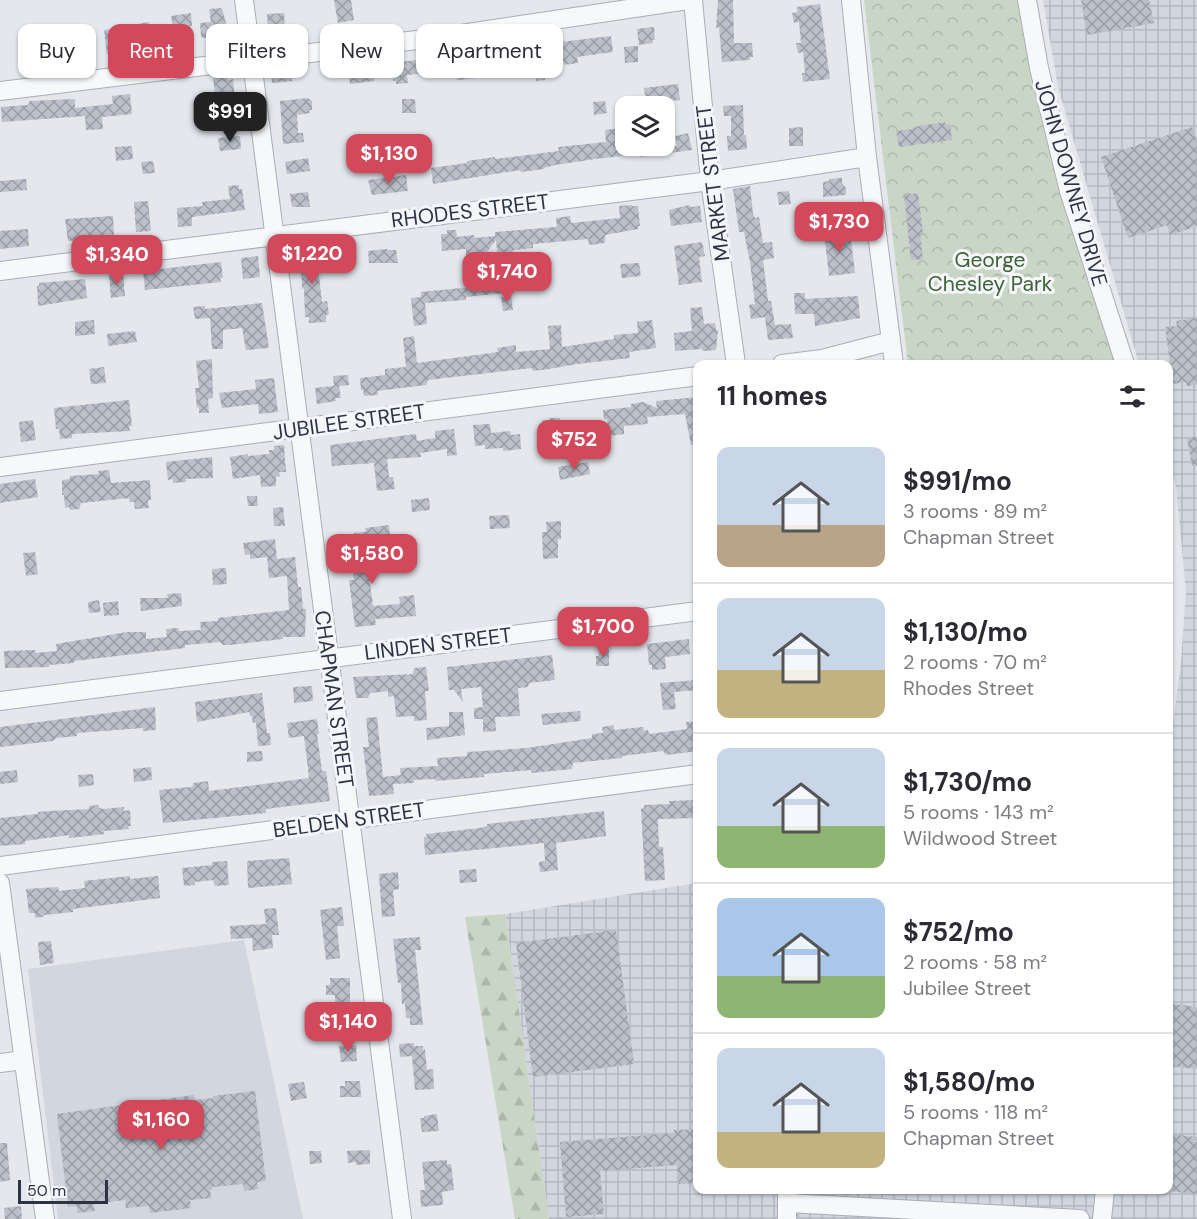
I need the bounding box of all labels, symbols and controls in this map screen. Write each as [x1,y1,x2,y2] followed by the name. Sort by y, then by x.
[18,24,96,78] chip: Buy
[108,24,194,78] chip: Rent
[206,24,308,78] chip: Filters
[320,24,404,78] chip: New
[416,24,563,78] chip: Apartment
[1028,76,1114,290] street label: JOHN DOWNEY DRIVE
[194,92,266,143] pin: $991
[615,96,675,156] map controls
[615,96,675,156] button: layers
[208,98,252,124] text: $991
[690,103,736,263] street label: MARKET STREET
[340,134,438,185] pin: $1,130
[360,140,418,166] text: $1,130
[390,187,551,235] street label: RHODES STREET
[790,202,888,253] pin: $1,730
[809,208,869,234] text: $1,730
[263,234,361,285] pin: $1,220
[68,235,166,286] pin: $1,340
[281,240,343,266] text: $1,220
[85,241,149,267] text: $1,340
[928,246,1053,298] park label: George Chesley Park
[458,252,556,303] pin: $1,740
[476,258,538,284] text: $1,740
[717,379,828,413] text: 11 homes
[1116,380,1149,413] icon: filters
[271,397,427,447] street label: JUBILEE STREET
[538,420,610,471] pin: $752
[551,426,597,452] text: $752
[903,464,1012,498] text: $991/mo
[765,471,837,543] icon: home
[903,498,1047,524] text: 3 rooms · 89 m²
[903,524,1054,550] text: Chapman Street
[323,534,421,585] pin: $1,580
[340,540,404,566] text: $1,580
[554,607,652,658] pin: $1,700
[308,609,360,790] street label: CHAPMAN STREET
[571,613,635,639] text: $1,700
[903,615,1028,649] text: $1,130/mo
[363,621,514,667] street label: LINDEN STREET
[765,622,837,694] icon: home
[903,649,1047,675] text: 2 rooms · 70 m²
[903,675,1034,701] text: Rhodes Street
[903,765,1032,799] text: $1,730/mo
[765,772,837,844] icon: home
[271,795,427,845] street label: BELDEN STREET
[903,799,1054,825] text: 5 rooms · 143 m²
[903,825,1057,851] text: Wildwood Street
[903,915,1014,949] text: $752/mo
[765,922,837,994] icon: home
[903,949,1047,975] text: 2 rooms · 58 m²
[903,975,1031,1001] text: Jubilee Street
[299,1002,397,1053] pin: $1,140
[319,1008,377,1034] text: $1,140
[903,1065,1035,1099] text: $1,580/mo
[765,1072,837,1144] icon: home
[903,1099,1048,1125] text: 5 rooms · 118 m²
[112,1100,210,1151] pin: $1,160
[132,1106,190,1132] text: $1,160
[903,1125,1054,1151] text: Chapman Street
[18,1177,108,1204] scale bar
[27,1180,66,1201] text: 50 m

